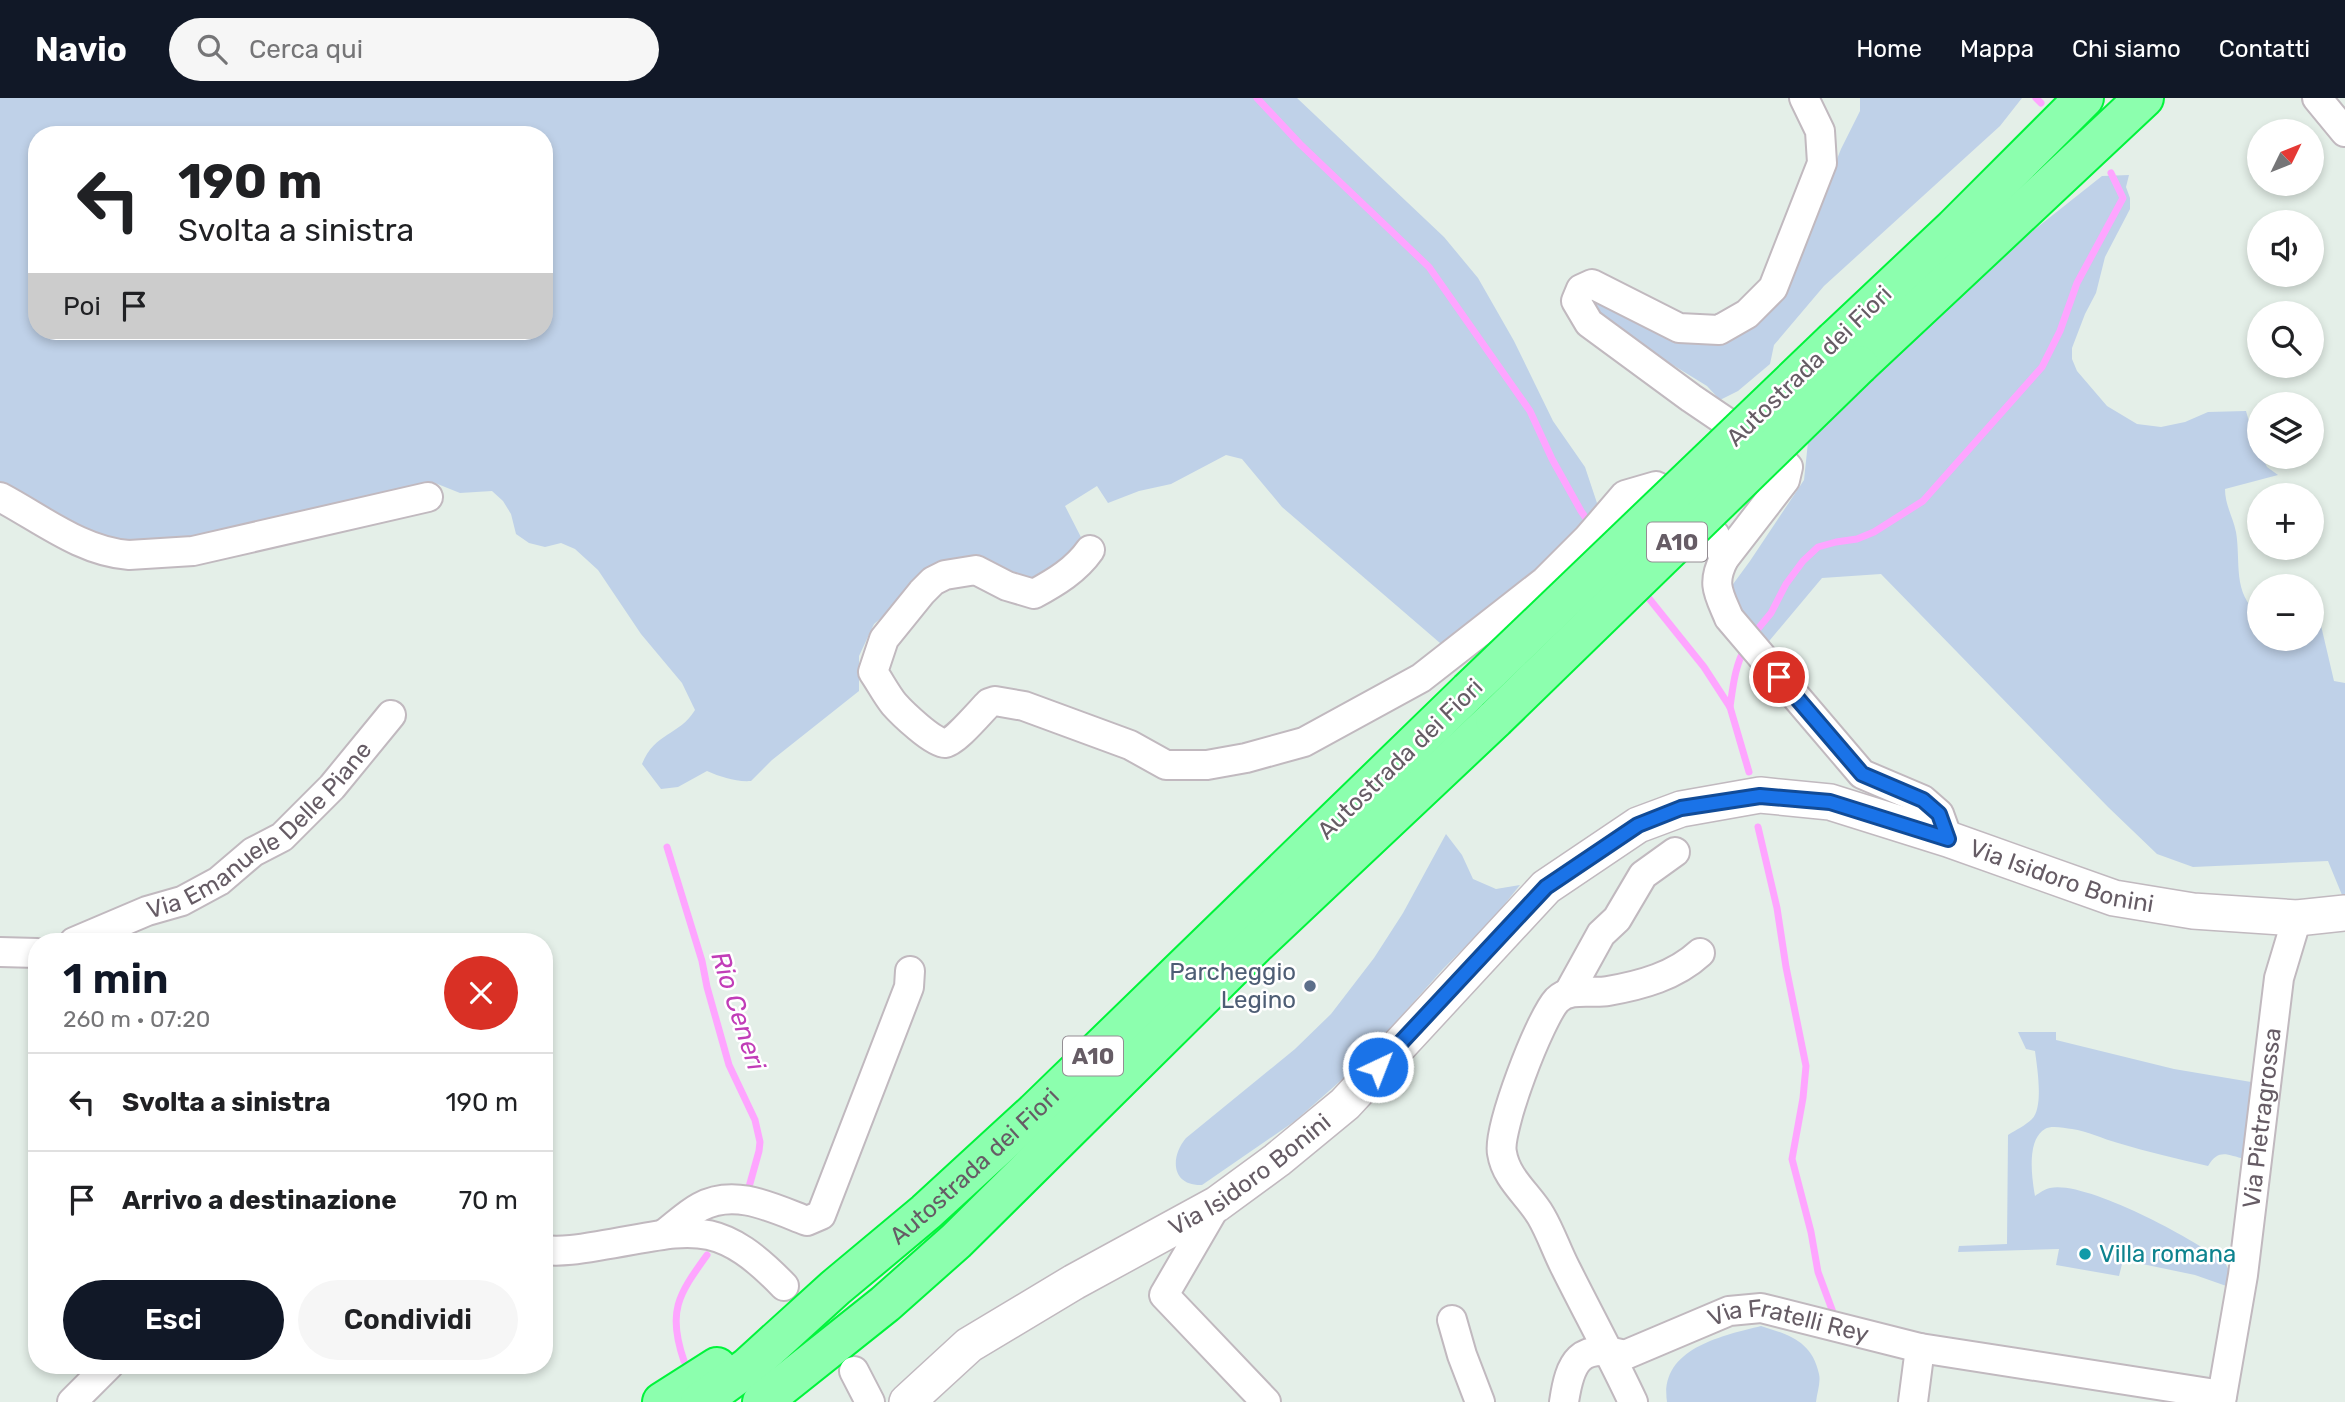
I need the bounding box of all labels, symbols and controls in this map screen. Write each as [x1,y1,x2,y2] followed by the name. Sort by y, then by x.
[169,18,659,81] search box
[35,30,127,69] text: Navio
[193,30,231,68] icon: search
[249,34,363,65] text: Cerca qui
[1856,35,1922,63] text: Home
[1960,35,2034,63] text: Mappa
[2072,35,2181,63] text: Chi siamo
[2219,35,2310,63] text: Contatti
[2247,119,2324,196] north arrow
[2247,119,2324,651] map controls
[178,152,322,210] text: 190 m
[63,154,154,245] icon: left
[2247,210,2324,287] button: sound
[178,211,414,249] text: Svolta a sinistra
[1721,280,1897,452] street label: Autostrada dei Fiori
[115,287,153,325] icon: arrive
[63,291,101,322] text: Poi
[2247,301,2324,378] button: search
[2247,392,2324,469] button: layers
[2247,483,2324,560] button: +
[1647,522,1707,562] road number: A10
[2247,574,2324,651] button: −
[1749,647,1809,707] pin
[1760,658,1798,696] icon: arrive
[1312,673,1488,845] street label: Autostrada dei Fiori
[143,736,377,924] street label: Via Emanuele Delle Piane
[1966,834,2156,918] street label: Via Isidoro Bonini
[704,948,772,1075] water label: Rio Ceneri
[63,954,169,1004] text: 1 min
[444,956,518,1030] button: close
[1169,958,1296,1014] place label: Parcheggio Legino
[1302,978,1318,994] marker: Parcheggio Legino
[63,1005,210,1033] text: 260 m · 07:20
[2237,1026,2287,1210] street label: Via Pietragrossa
[1341,1030,1415,1104] position arrow
[1063,1037,1123,1076] road number: A10
[884,1082,1065,1250] street label: Autostrada dei Fiori
[63,1083,101,1121] icon: left
[122,1087,331,1118] text: Svolta a sinistra
[445,1087,518,1118] text: 190 m
[1164,1108,1336,1242] street label: Via Isidoro Bonini
[63,1181,101,1219] icon: arrive
[122,1185,397,1216] text: Arrivo a destinazione
[459,1185,518,1216] text: 70 m
[2099,1240,2236,1268] place label: Villa romana
[2077,1246,2093,1262] marker: Villa romana
[63,1280,284,1360] button: Esci
[298,1280,518,1360] button: Condividi
[1704,1294,1872,1349] street label: Via Fratelli Rey

